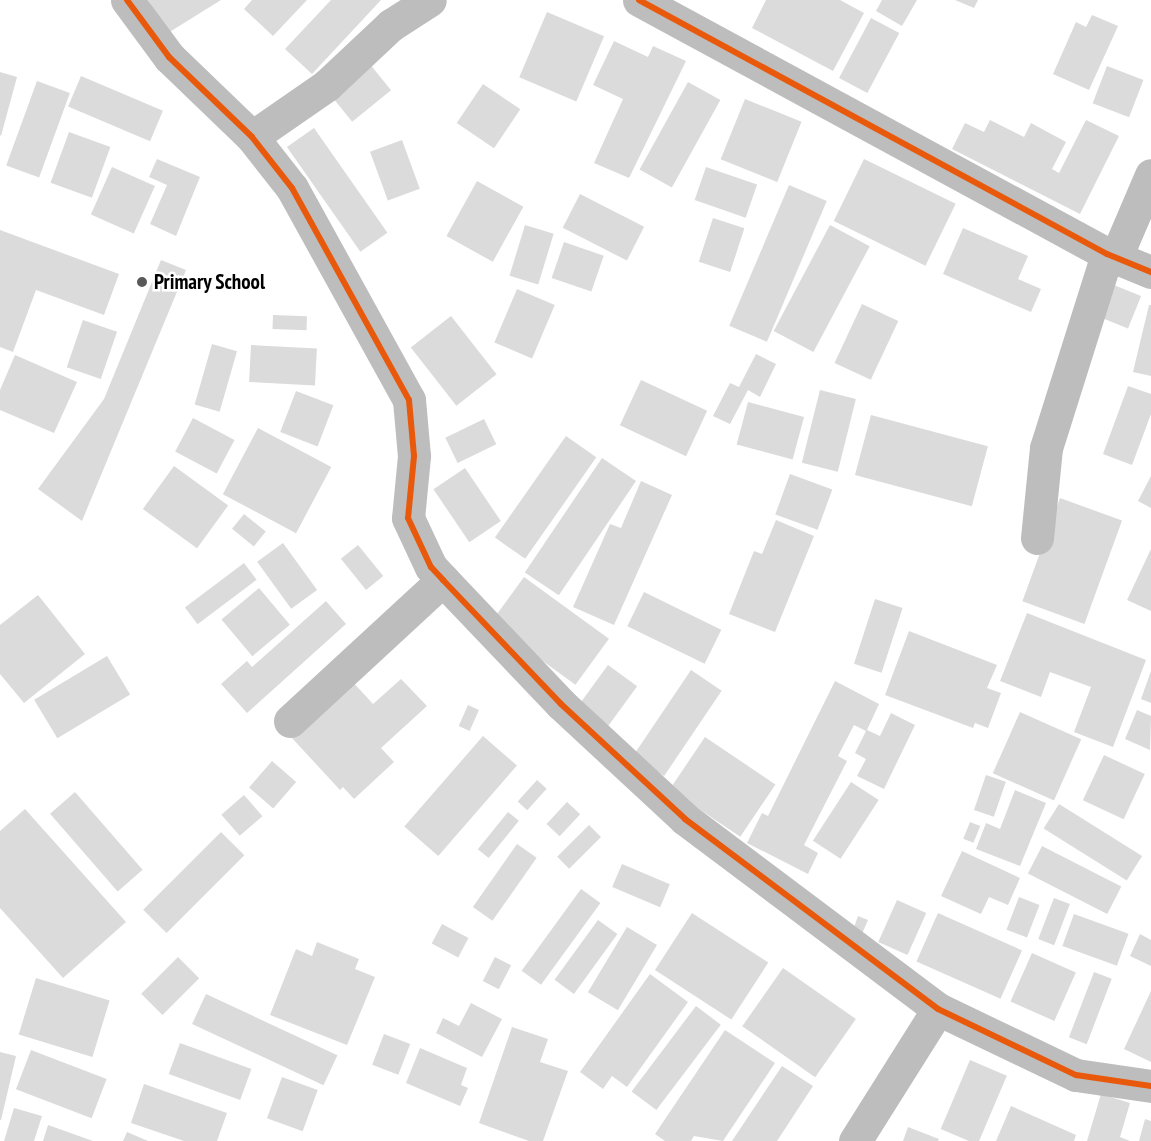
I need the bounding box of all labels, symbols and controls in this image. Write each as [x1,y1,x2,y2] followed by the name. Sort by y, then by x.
[154,269,266,295] place label: Primary School
[135,275,149,289] marker: Primary School

